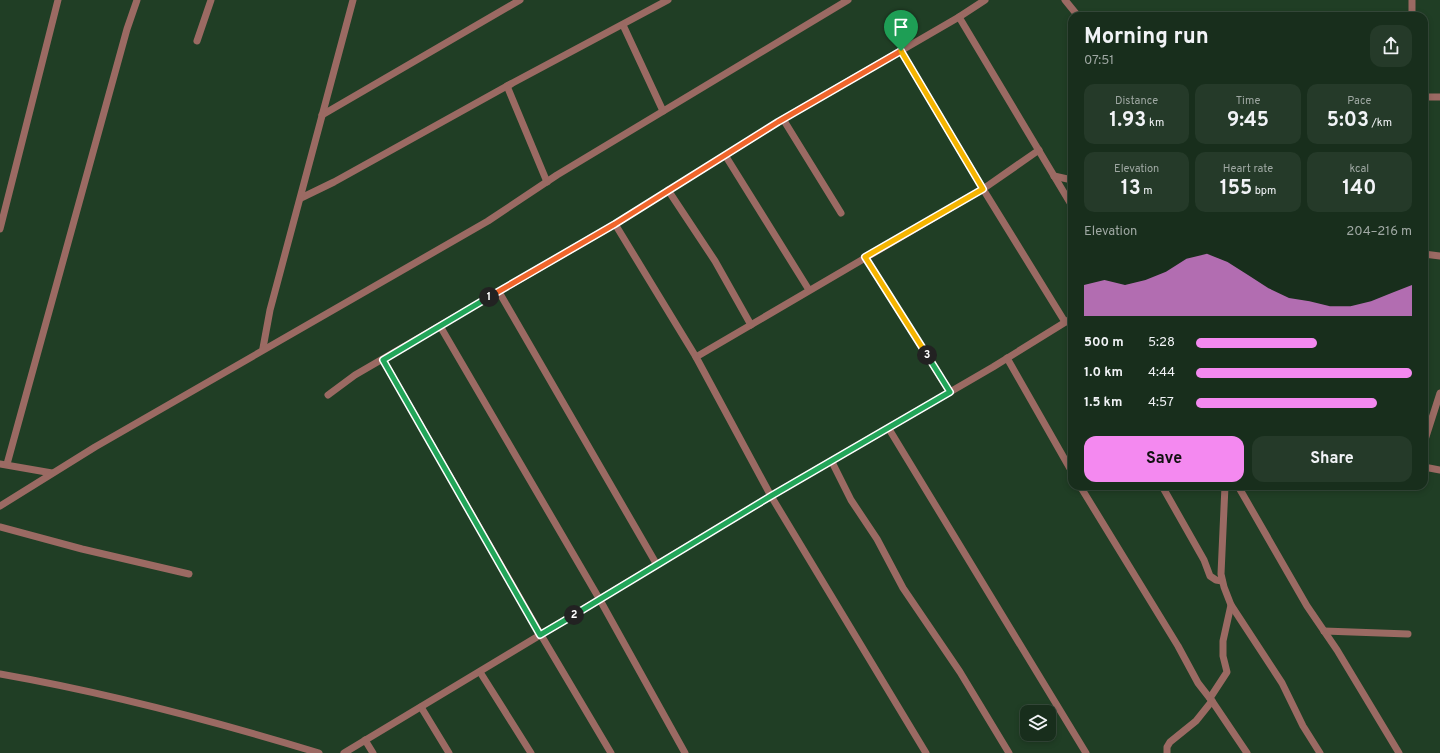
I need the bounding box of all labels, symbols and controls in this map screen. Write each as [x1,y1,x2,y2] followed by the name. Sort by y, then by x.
[884,10,918,51] pin
[890,16,912,38] icon: arrive
[1084,24,1209,51] text: Morning run
[1370,25,1412,67] button: share
[1084,53,1114,69] text: 07:51
[1115,94,1158,108] text: Distance
[1236,94,1260,108] text: Time
[1347,94,1371,108] text: Pace
[1109,108,1146,134] text: 1.93
[1227,108,1269,134] text: 9:45
[1327,108,1369,134] text: 5:03
[1146,116,1164,130] text: km
[1369,116,1392,130] text: /km
[1114,162,1159,176] text: Elevation
[1223,162,1273,176] text: Heart rate
[1350,162,1369,176] text: kcal
[1121,176,1141,202] text: 13
[1220,176,1252,202] text: 155
[1342,176,1376,202] text: 140
[1141,184,1153,198] text: m
[1252,184,1276,198] text: bpm
[1084,224,1137,240] text: Elevation
[1346,224,1412,240] text: 204–216 m
[479,287,499,307] pin: 1
[487,290,491,304] text: 1
[1084,335,1124,351] text: 500 m
[1148,335,1175,351] text: 5:28
[917,345,937,365] pin: 3
[924,348,930,362] text: 3
[1084,365,1123,381] text: 1.0 km
[1148,365,1175,381] text: 4:44
[1084,395,1122,411] text: 1.5 km
[1148,395,1174,411] text: 4:57
[1084,436,1244,482] button: Save
[1252,436,1412,482] button: Share
[564,605,584,625] pin: 2
[571,608,577,622] text: 2
[1020,705,1056,741] map controls
[1020,705,1056,741] button: layers

